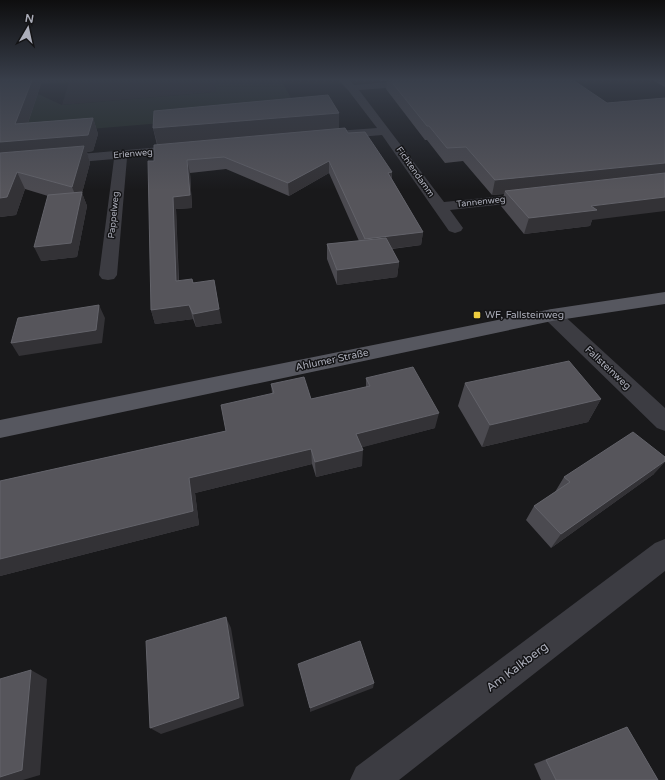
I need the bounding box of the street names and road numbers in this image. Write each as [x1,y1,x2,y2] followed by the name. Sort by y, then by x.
[394,145,436,199] street label: Fichtendamm
[113,147,153,161] street label: Erlenweg
[106,191,122,239] street label: Pappelweg
[456,194,506,210] street label: Tannenweg
[583,344,633,392] street label: Fallsteinweg
[294,346,370,374] street label: Ahlumer Straße
[483,639,551,695] street label: Am Kalkberg

